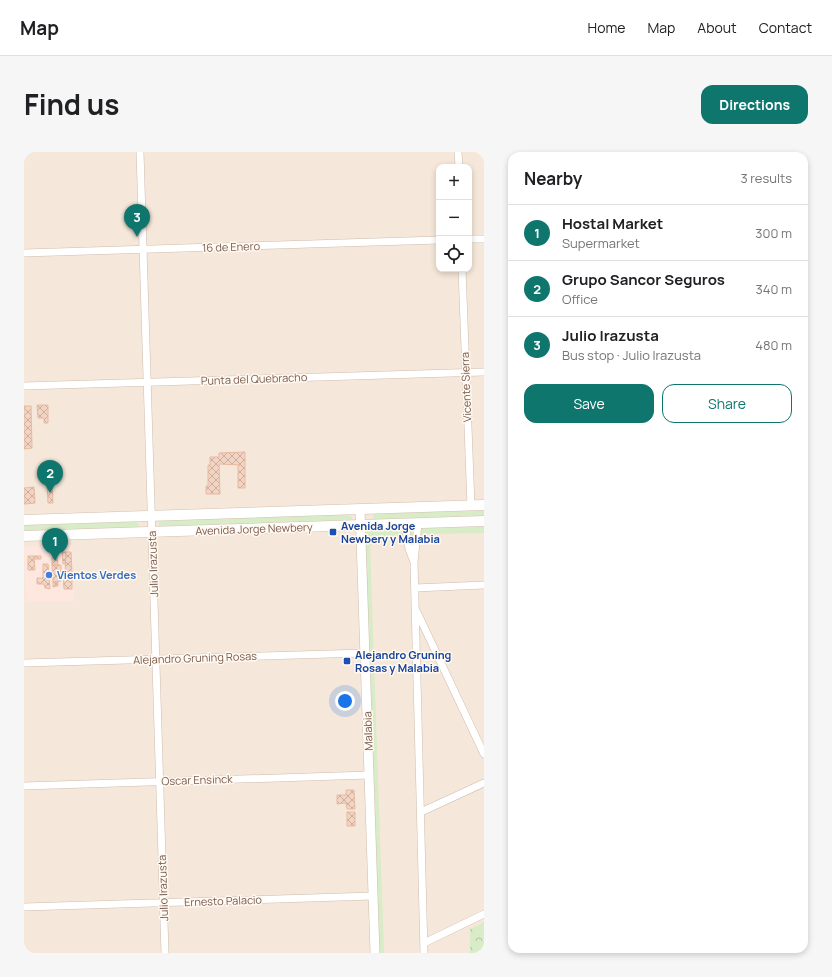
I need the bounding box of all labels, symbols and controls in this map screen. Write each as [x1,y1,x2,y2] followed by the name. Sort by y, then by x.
[20,15,59,41] text: Map
[588,18,625,37] text: Home
[647,18,675,37] text: Map
[697,18,737,37] text: About
[759,18,812,37] text: Contact
[24,85,119,123] text: Find us
[701,85,808,124] button: Directions
[436,164,472,272] map controls
[436,164,472,200] button: +
[524,167,582,190] text: Nearby
[740,169,792,187] text: 3 results
[436,200,472,236] button: −
[124,204,150,237] pin: 3
[562,213,663,234] text: Hostal Market
[534,224,540,242] text: 1
[755,224,792,242] text: 300 m
[562,234,640,252] text: Supermarket
[436,236,472,272] button: locate
[202,238,261,255] street label: 16 de Enero
[562,269,725,290] text: Grupo Sancor Seguros
[533,280,541,298] text: 2
[756,280,792,298] text: 340 m
[562,290,598,308] text: Office
[562,325,659,346] text: Julio Irazusta
[533,336,541,354] text: 3
[755,336,792,354] text: 480 m
[562,346,701,364] text: Bus stop · Julio Irazusta
[457,352,474,422] street label: Vicente Sierra
[200,369,308,388] street label: Punta del Quebracho
[524,384,654,423] button: Save
[662,384,792,423] button: Share
[37,460,63,493] pin: 2
[341,518,440,546] place label: Avenida Jorge Newbery y Malabia
[195,519,313,538] street label: Avenida Jorge Newbery
[328,527,338,537] marker: Avenida Jorge Newbery y Malabia
[42,528,68,561] pin: 1
[144,530,161,598] street label: Julio Irazusta
[57,567,136,582] place label: Vientos Verdes
[44,570,54,580] marker: Vientos Verdes
[355,647,451,675] place label: Alejandro Gruning Rosas y Malabia
[133,648,257,667] street label: Alejandro Gruning Rosas
[342,656,352,666] marker: Alejandro Gruning Rosas y Malabia
[335,691,355,711] your location
[359,711,376,751] street label: Malabia
[161,771,233,788] street label: Oscar Ensinck
[154,854,171,922] street label: Julio Irazusta
[184,892,263,909] street label: Ernesto Palacio

